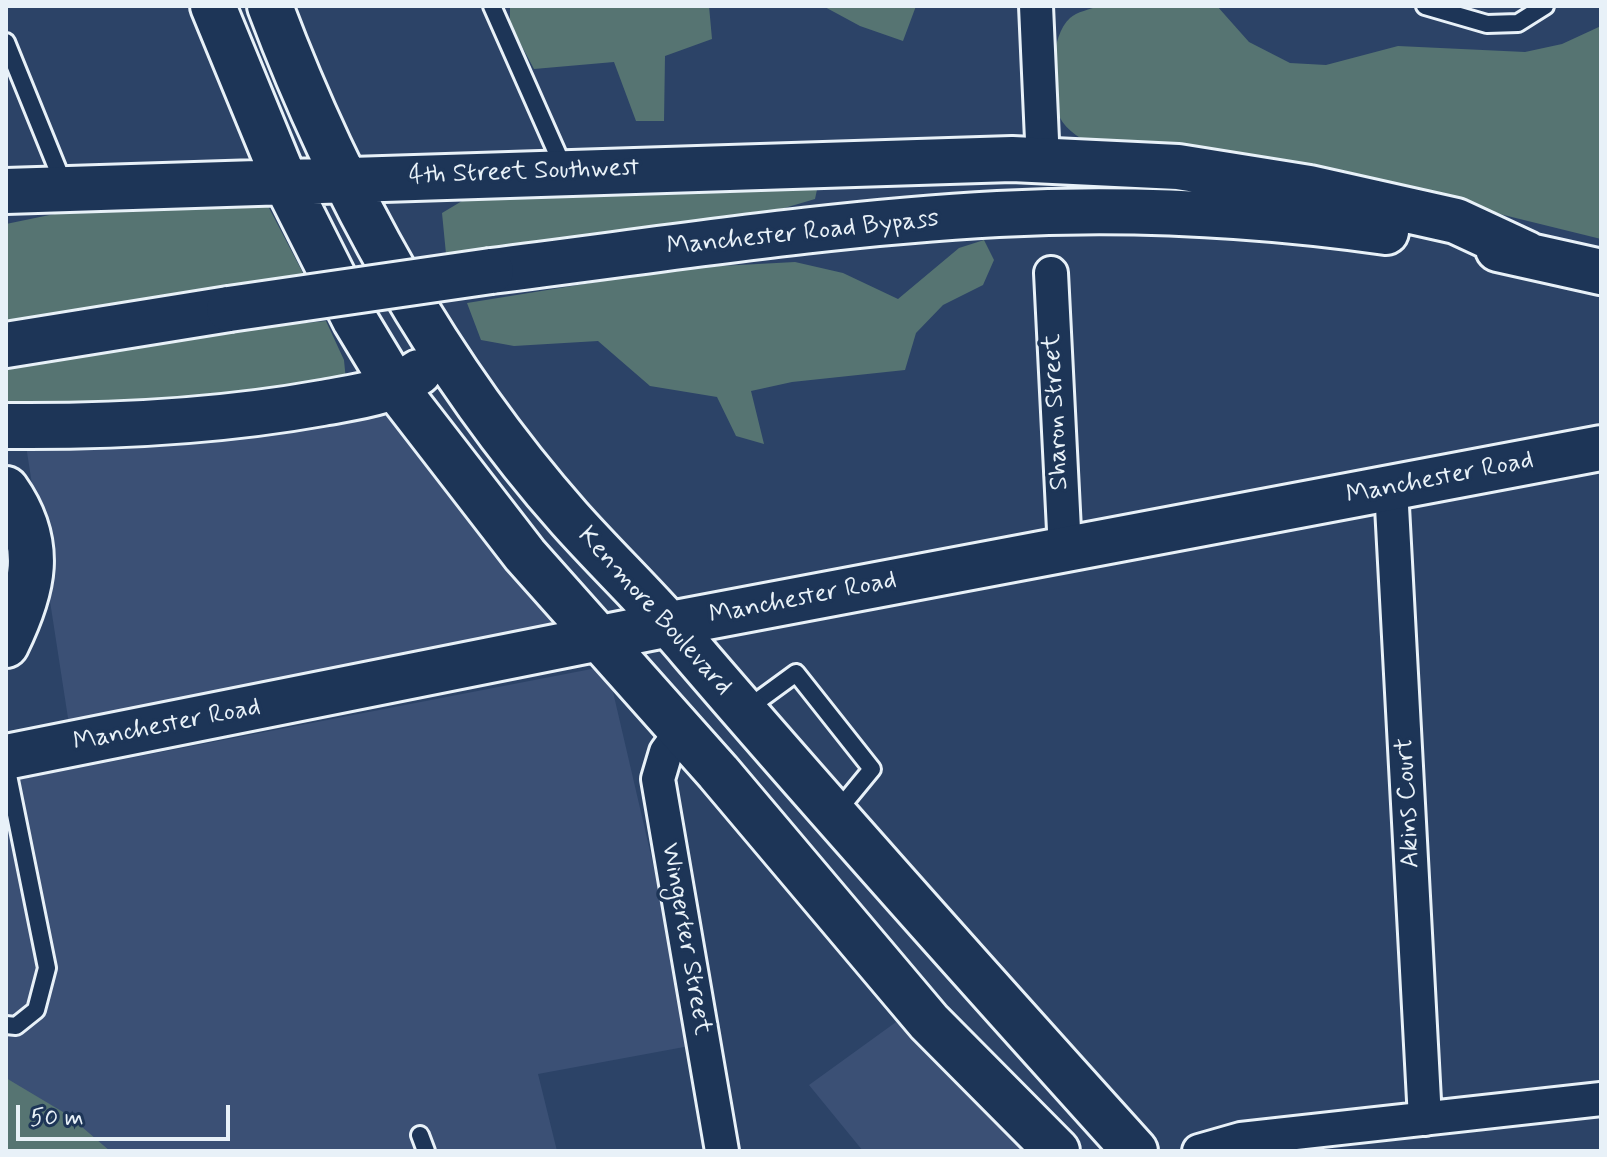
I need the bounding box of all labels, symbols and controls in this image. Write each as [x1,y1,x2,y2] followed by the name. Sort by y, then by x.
[408,153,640,193] street label: 4th Street Southwest
[665,204,941,264] street label: Manchester Road Bypass
[1037,333,1077,491] street label: Sharon Street
[1344,446,1536,512] street label: Manchester Road
[570,521,738,703] street label: Kenmore Boulevard
[707,566,899,632] street label: Manchester Road
[71,693,263,759] street label: Manchester Road
[1390,737,1428,869] street label: Akins Court
[653,841,717,1037] street label: Wingerter Street
[20,1089,234,1139] scale bar
[30,1103,84,1134] text: 50 m

